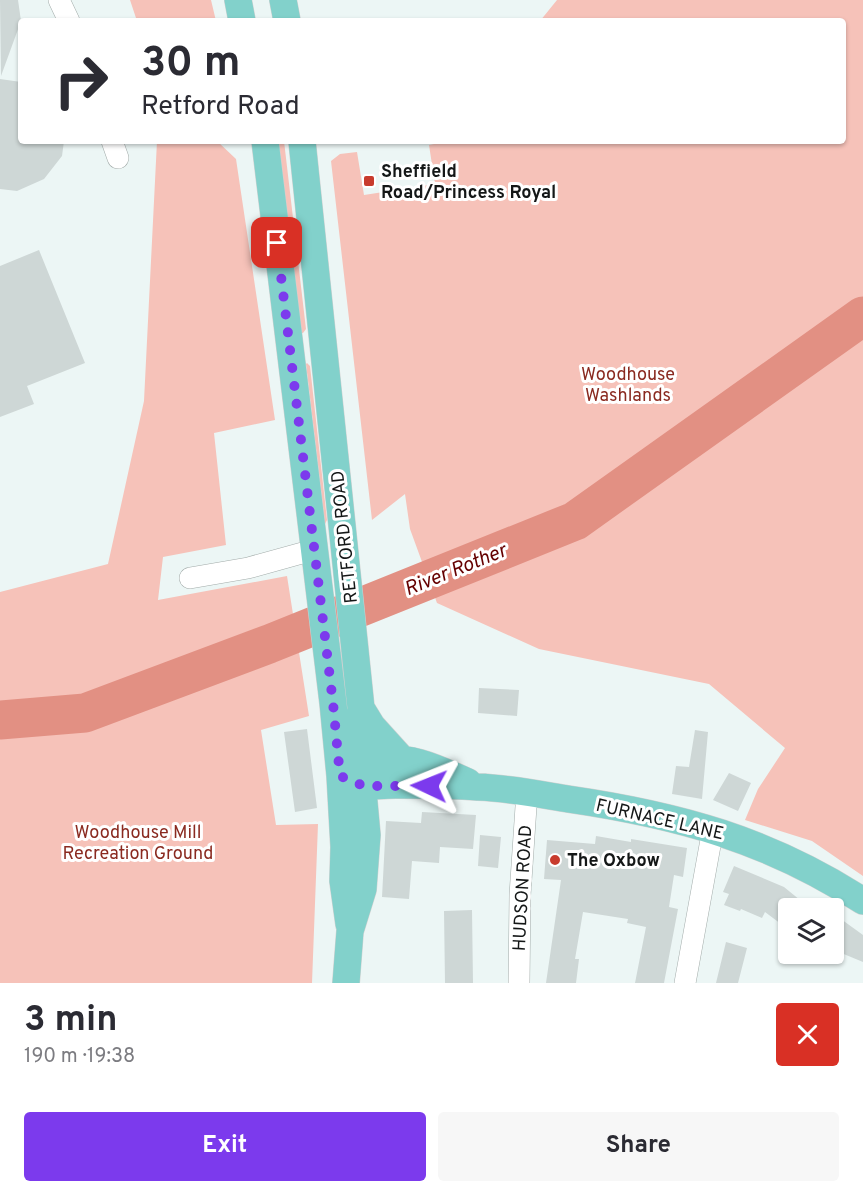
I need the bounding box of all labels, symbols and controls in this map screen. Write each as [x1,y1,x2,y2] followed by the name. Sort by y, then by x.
[141,38,240,91] text: 30 m
[42,42,120,120] icon: right
[141,90,300,124] text: Retford Road
[381,161,556,205] place label: Sheffield Road/Princess Royal
[362,174,376,188] marker: Sheffield Road/Princess Royal
[251,217,302,268] pin
[260,226,293,259] icon: arrive
[581,364,675,408] park label: Woodhouse Washlands
[327,469,364,604] street label: RETFORD ROAD
[401,538,512,603] water label: River Rother
[397,754,461,818] position arrow
[594,795,726,846] street label: FURNACE LANE
[62,822,214,866] park label: Woodhouse Mill Recreation Ground
[509,824,538,952] street label: HUDSON ROAD
[567,850,660,873] place label: The Oxbow
[548,853,562,867] marker: The Oxbow
[778,898,844,964] map controls
[778,898,844,964] button: layers
[24,998,118,1044] text: 3 min
[776,1003,839,1066] button: close
[24,1044,135,1070] text: 190 m · 19:38
[24,1112,426,1181] button: Exit
[438,1112,839,1181] button: Share

